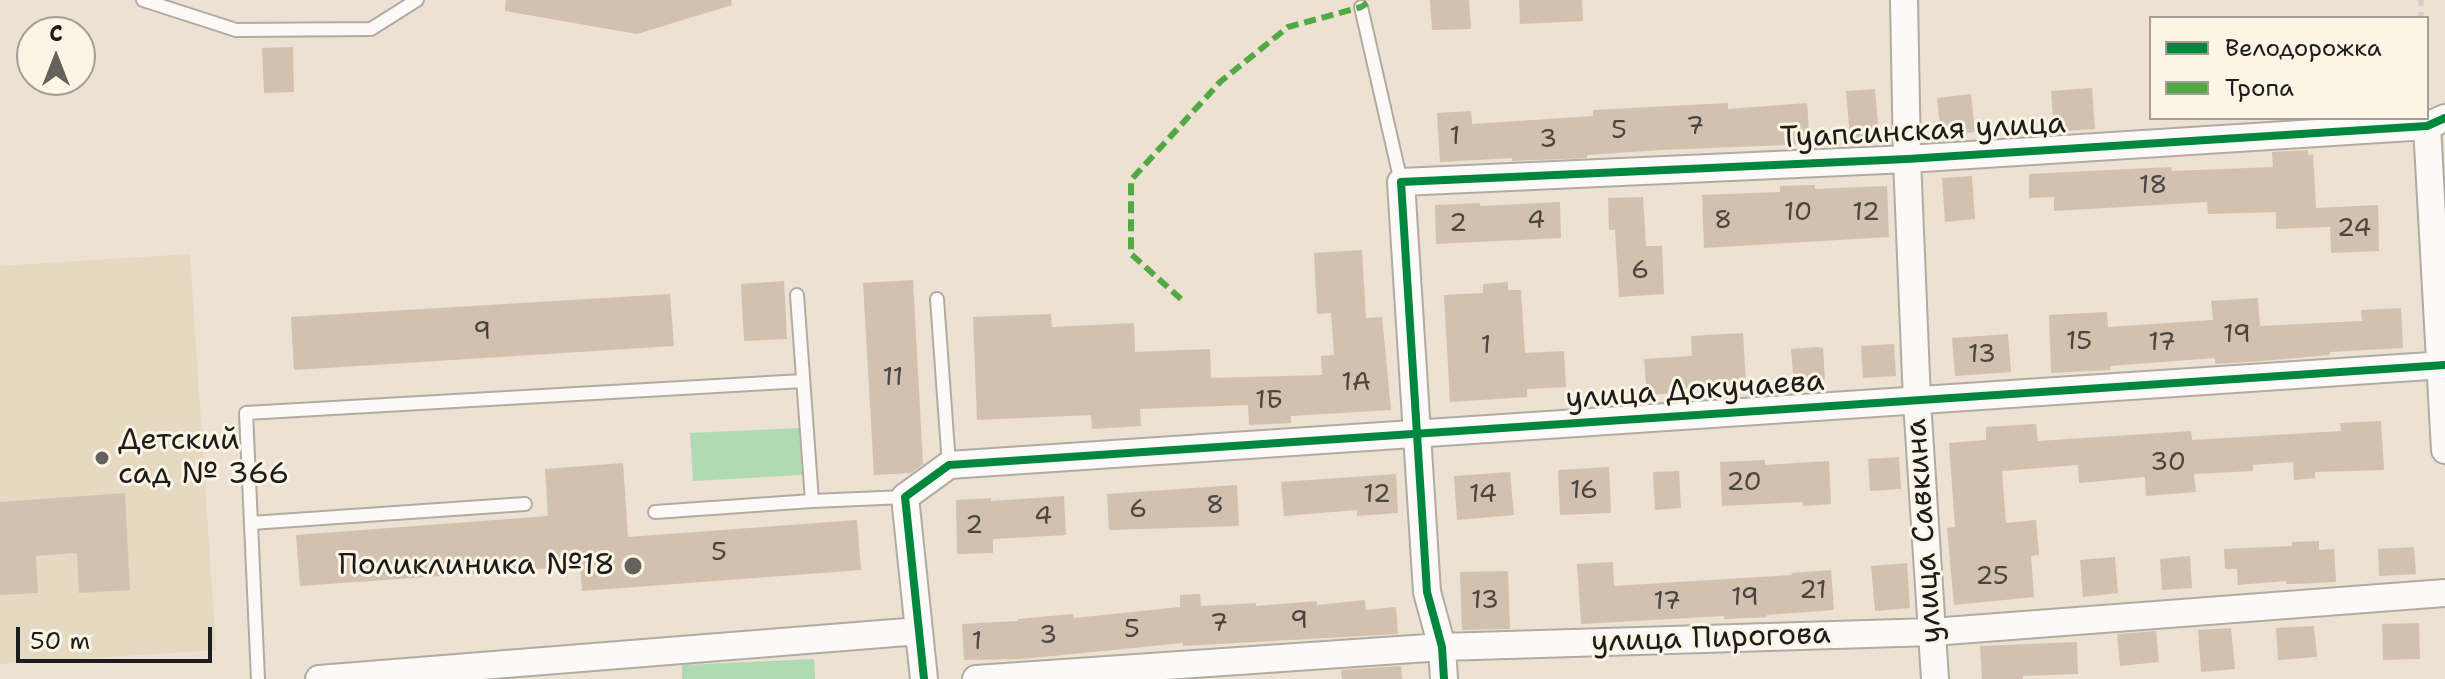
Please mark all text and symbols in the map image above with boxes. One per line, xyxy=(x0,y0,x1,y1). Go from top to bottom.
north arrow xyxy=(16,16,96,96)
legend xyxy=(2149,16,2429,120)
text: С xyxy=(49,19,63,48)
text: Велодорожка xyxy=(2225,32,2382,64)
text: Тропа xyxy=(2225,72,2294,104)
street label: Туапсинская улица xyxy=(1779,107,2067,157)
house number: 7 xyxy=(1686,111,1704,143)
house number: 5 xyxy=(1611,115,1627,147)
house number: 1 xyxy=(1450,121,1460,153)
house number: 3 xyxy=(1539,124,1557,156)
house number: 18 xyxy=(2139,170,2167,202)
house number: 10 xyxy=(1784,197,1812,229)
house number: 12 xyxy=(1852,197,1880,229)
house number: 4 xyxy=(1527,205,1545,237)
house number: 8 xyxy=(1714,205,1732,237)
house number: 2 xyxy=(1449,208,1467,240)
house number: 24 xyxy=(2337,213,2371,245)
house number: 6 xyxy=(1631,255,1649,287)
house number: 9 xyxy=(473,316,491,348)
house number: 19 xyxy=(2223,319,2251,351)
house number: 15 xyxy=(2066,326,2092,358)
house number: 17 xyxy=(2148,327,2176,359)
house number: 1 xyxy=(1481,330,1491,362)
house number: 13 xyxy=(1968,339,1996,371)
house number: 11 xyxy=(883,362,903,394)
street label: улица Докучаева xyxy=(1564,364,1826,418)
house number: 1А xyxy=(1341,367,1371,399)
house number: 1Б xyxy=(1255,385,1283,417)
street label: улица Савкина xyxy=(1899,417,1951,645)
place label: Детский сад № 366 xyxy=(118,423,289,494)
house number: 30 xyxy=(2150,447,2186,479)
marker: Детский сад № 366 xyxy=(93,449,111,467)
house number: 20 xyxy=(1726,467,1762,499)
house number: 16 xyxy=(1570,475,1598,507)
house number: 12 xyxy=(1363,479,1391,511)
house number: 14 xyxy=(1469,479,1497,511)
house number: 8 xyxy=(1206,490,1224,522)
house number: 6 xyxy=(1129,494,1147,526)
house number: 4 xyxy=(1034,501,1052,533)
house number: 2 xyxy=(965,510,983,542)
house number: 5 xyxy=(711,537,727,569)
place label: Поликлиника №18 xyxy=(338,548,615,584)
marker: Поликлиника №18 xyxy=(622,555,644,577)
house number: 25 xyxy=(1975,561,2009,593)
house number: 21 xyxy=(1799,575,1827,607)
house number: 19 xyxy=(1731,582,1759,614)
house number: 13 xyxy=(1471,585,1499,617)
house number: 17 xyxy=(1653,586,1681,618)
house number: 9 xyxy=(1290,605,1308,637)
house number: 7 xyxy=(1210,608,1228,640)
scale bar xyxy=(20,611,216,661)
house number: 5 xyxy=(1124,614,1140,646)
street label: улица Пирогова xyxy=(1591,617,1831,661)
house number: 3 xyxy=(1039,620,1057,652)
text: 50 m xyxy=(30,625,90,657)
house number: 1 xyxy=(972,626,982,658)

